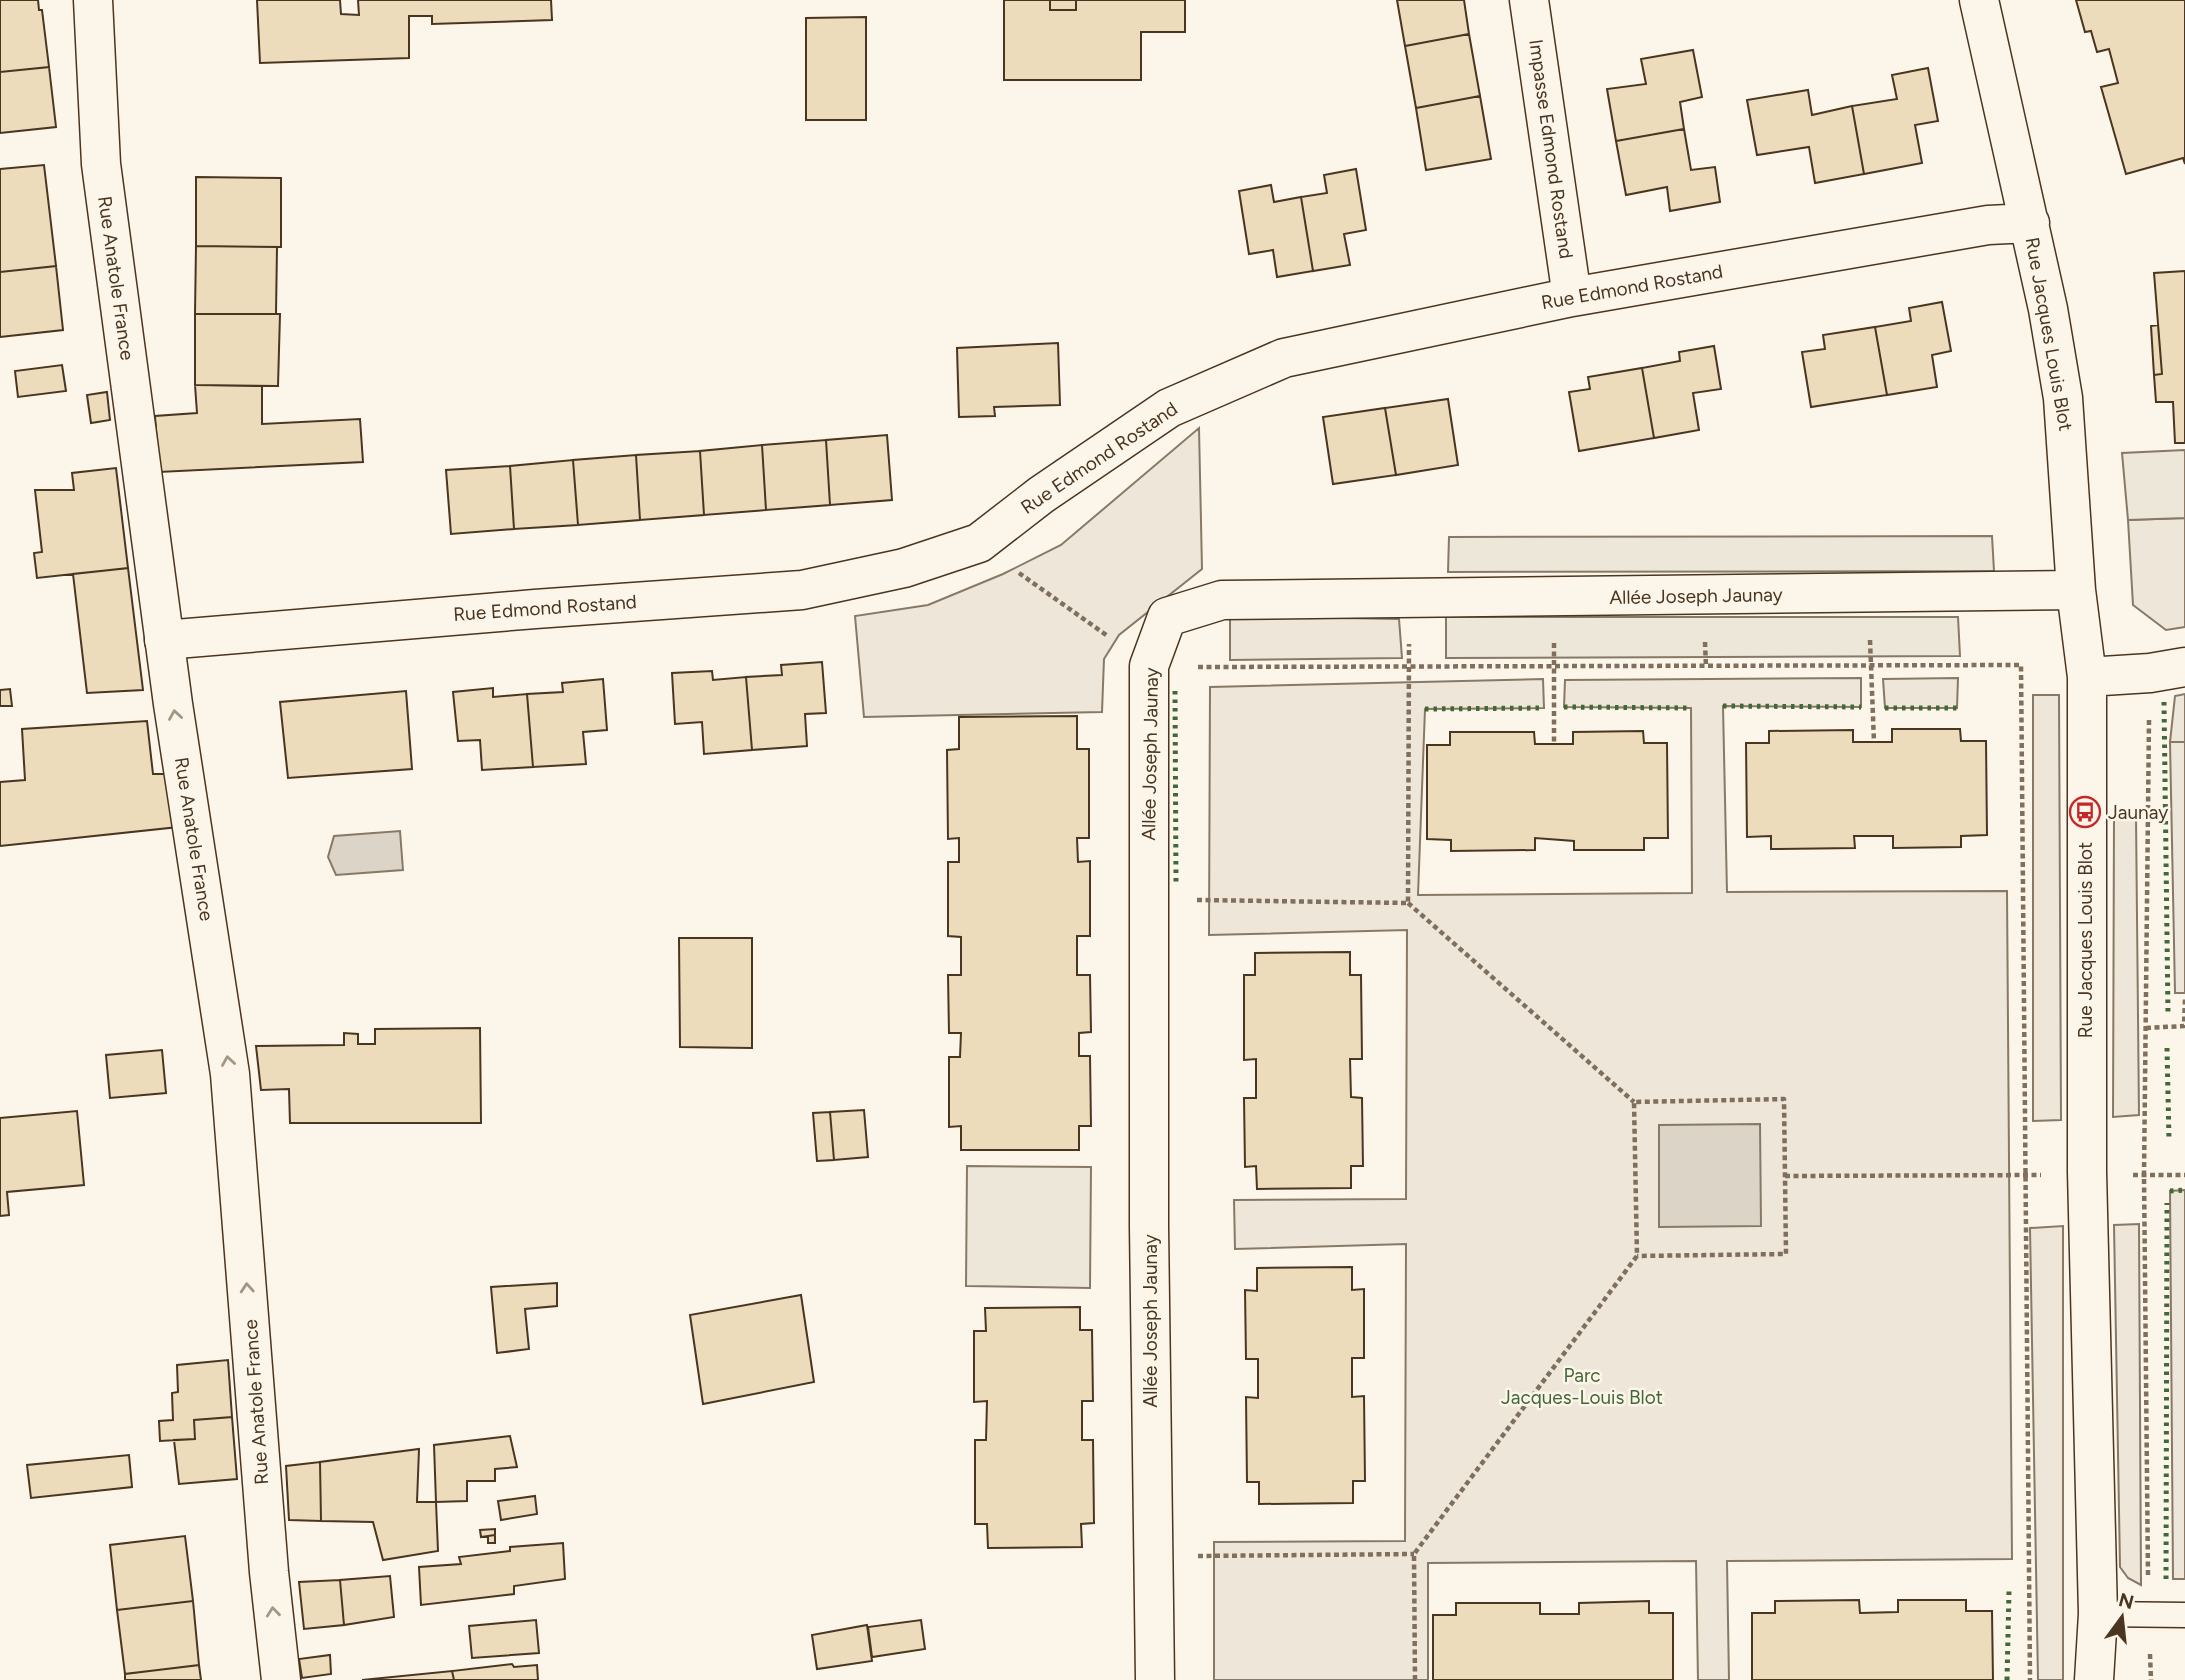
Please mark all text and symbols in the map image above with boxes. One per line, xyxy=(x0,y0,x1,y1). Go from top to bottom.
street label: Impasse Edmond Rostand xyxy=(1524,38,1578,260)
street label: Rue Anatole France xyxy=(93,194,139,362)
street label: Rue Jacques Louis Blot xyxy=(2021,235,2077,433)
street label: Rue Edmond Rostand xyxy=(1539,260,1725,314)
street label: Rue Edmond Rostand xyxy=(1016,397,1182,519)
street label: Allée Joseph Jaunay xyxy=(1609,583,1783,609)
street label: Rue Edmond Rostand xyxy=(452,590,638,626)
street label: Allée Joseph Jaunay xyxy=(1137,667,1163,841)
one-way arrow xyxy=(167,709,182,721)
street label: Rue Anatole France xyxy=(170,755,218,923)
bus stop icon: Jaunay xyxy=(2068,795,2102,829)
place label: Jaunay xyxy=(2108,801,2168,824)
street label: Rue Jacques Louis Blot xyxy=(2074,842,2097,1038)
one-way arrow xyxy=(221,1055,236,1067)
street label: Allée Joseph Jaunay xyxy=(1139,1234,1162,1408)
one-way arrow xyxy=(240,1282,255,1293)
street label: Rue Anatole France xyxy=(239,1319,273,1485)
park label: Parc Jacques-Louis Blot xyxy=(1501,1364,1663,1409)
north arrow xyxy=(2087,1582,2157,1652)
text: N xyxy=(2116,1588,2136,1614)
one-way arrow xyxy=(266,1606,281,1618)

